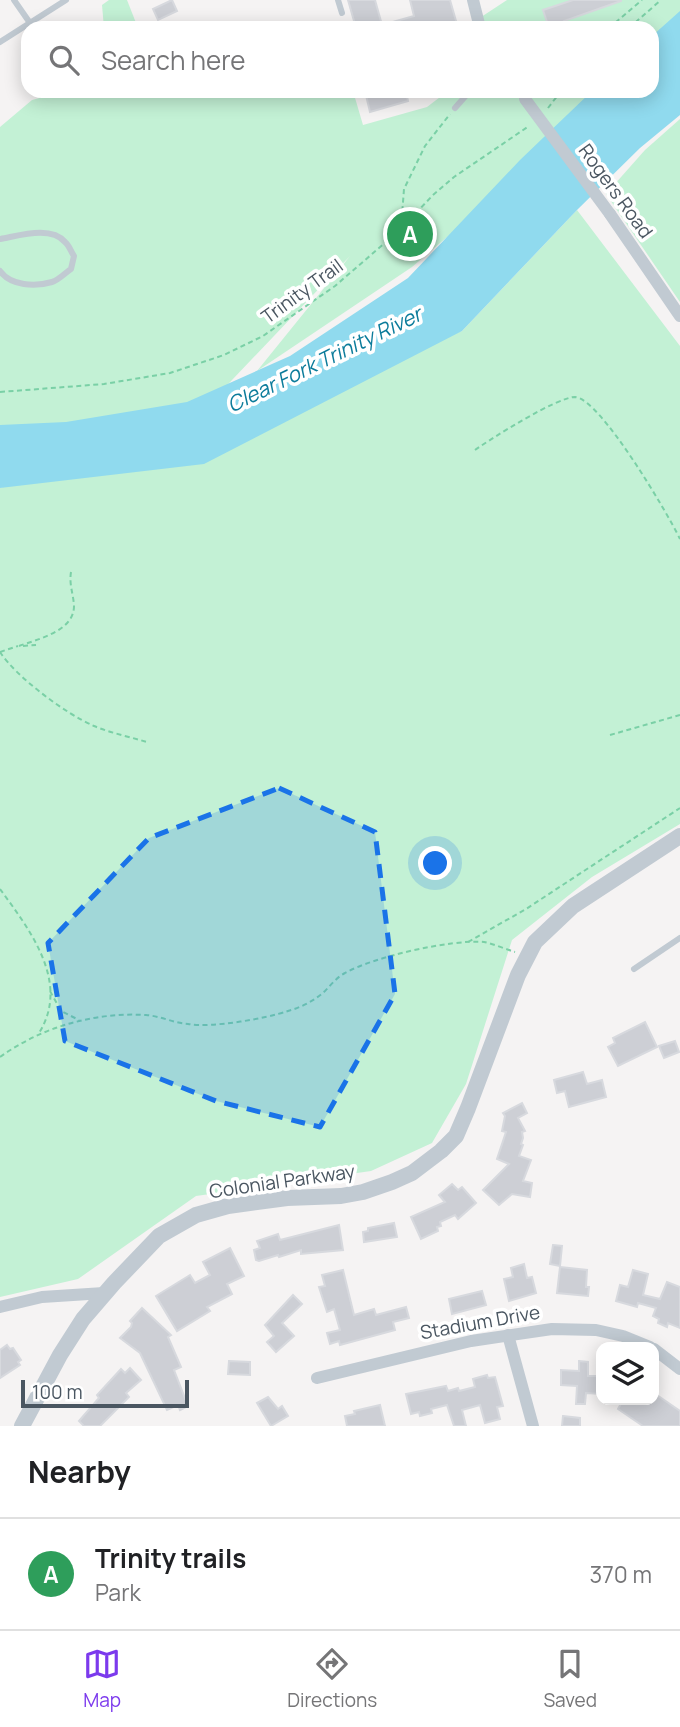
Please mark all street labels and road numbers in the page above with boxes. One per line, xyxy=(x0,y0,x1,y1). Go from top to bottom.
street label: Rogers Road xyxy=(573,139,659,243)
street label: Trinity Trail xyxy=(256,253,348,329)
street label: Colonial Parkway xyxy=(207,1158,357,1204)
street label: Stadium Drive xyxy=(418,1299,542,1345)

